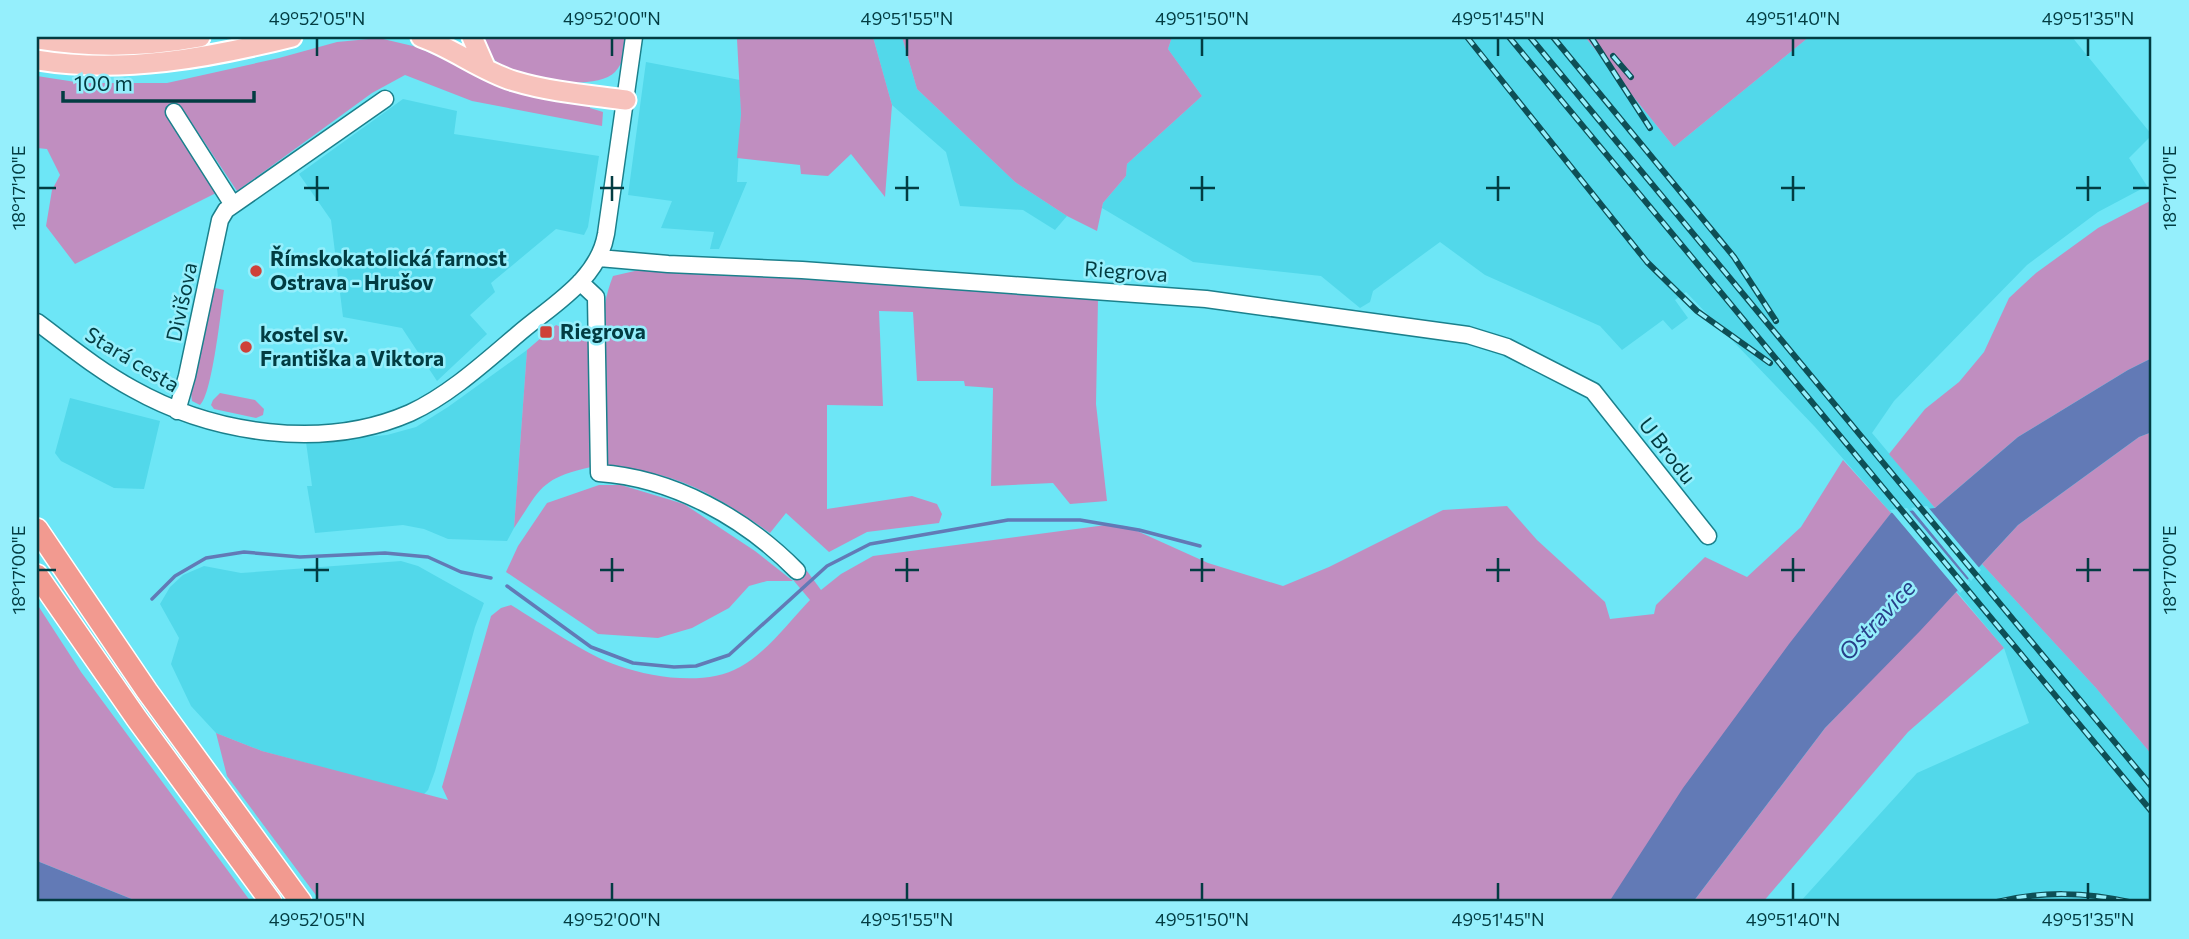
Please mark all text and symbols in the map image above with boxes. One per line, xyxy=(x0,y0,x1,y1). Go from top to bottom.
text: 49°52'05"N xyxy=(269,7,365,29)
text: 49°52'00"N xyxy=(563,7,661,29)
text: 49°51'55"N xyxy=(861,7,953,29)
text: 49°51'50"N xyxy=(1155,7,1249,29)
text: 49°51'45"N xyxy=(1451,7,1545,29)
text: 49°51'40"N xyxy=(1746,7,1840,29)
text: 49°51'35"N xyxy=(2042,7,2134,29)
scale bar xyxy=(63,60,254,104)
text: 100 m xyxy=(74,70,133,95)
text: 18°17'10"E xyxy=(7,146,29,230)
text: 18°17'10"E xyxy=(2158,146,2180,230)
place label: Římskokatolická farnost Ostrava - Hrušov xyxy=(270,245,507,294)
street label: Riegrova xyxy=(1083,255,1169,286)
street label: Divišova xyxy=(160,260,201,344)
marker: Římskokatolická farnost Ostrava - Hrušov xyxy=(248,263,264,279)
place label: Riegrova xyxy=(560,318,646,343)
street label: Stará cesta xyxy=(81,321,184,397)
place label: kostel sv. Františka a Viktora xyxy=(260,321,444,370)
marker: Riegrova xyxy=(538,324,554,340)
marker: kostel sv. Františka a Viktora xyxy=(238,339,254,355)
street label: U Brodu xyxy=(1635,412,1702,488)
text: 18°17'00"E xyxy=(7,526,29,614)
text: 18°17'00"E xyxy=(2158,526,2180,614)
water label: Ostravice xyxy=(1832,573,1921,666)
text: 49°52'05"N xyxy=(269,908,365,930)
text: 49°52'00"N xyxy=(563,908,661,930)
text: 49°51'55"N xyxy=(861,908,953,930)
text: 49°51'50"N xyxy=(1155,908,1249,930)
text: 49°51'45"N xyxy=(1451,908,1545,930)
text: 49°51'40"N xyxy=(1746,908,1840,930)
text: 49°51'35"N xyxy=(2042,908,2134,930)

